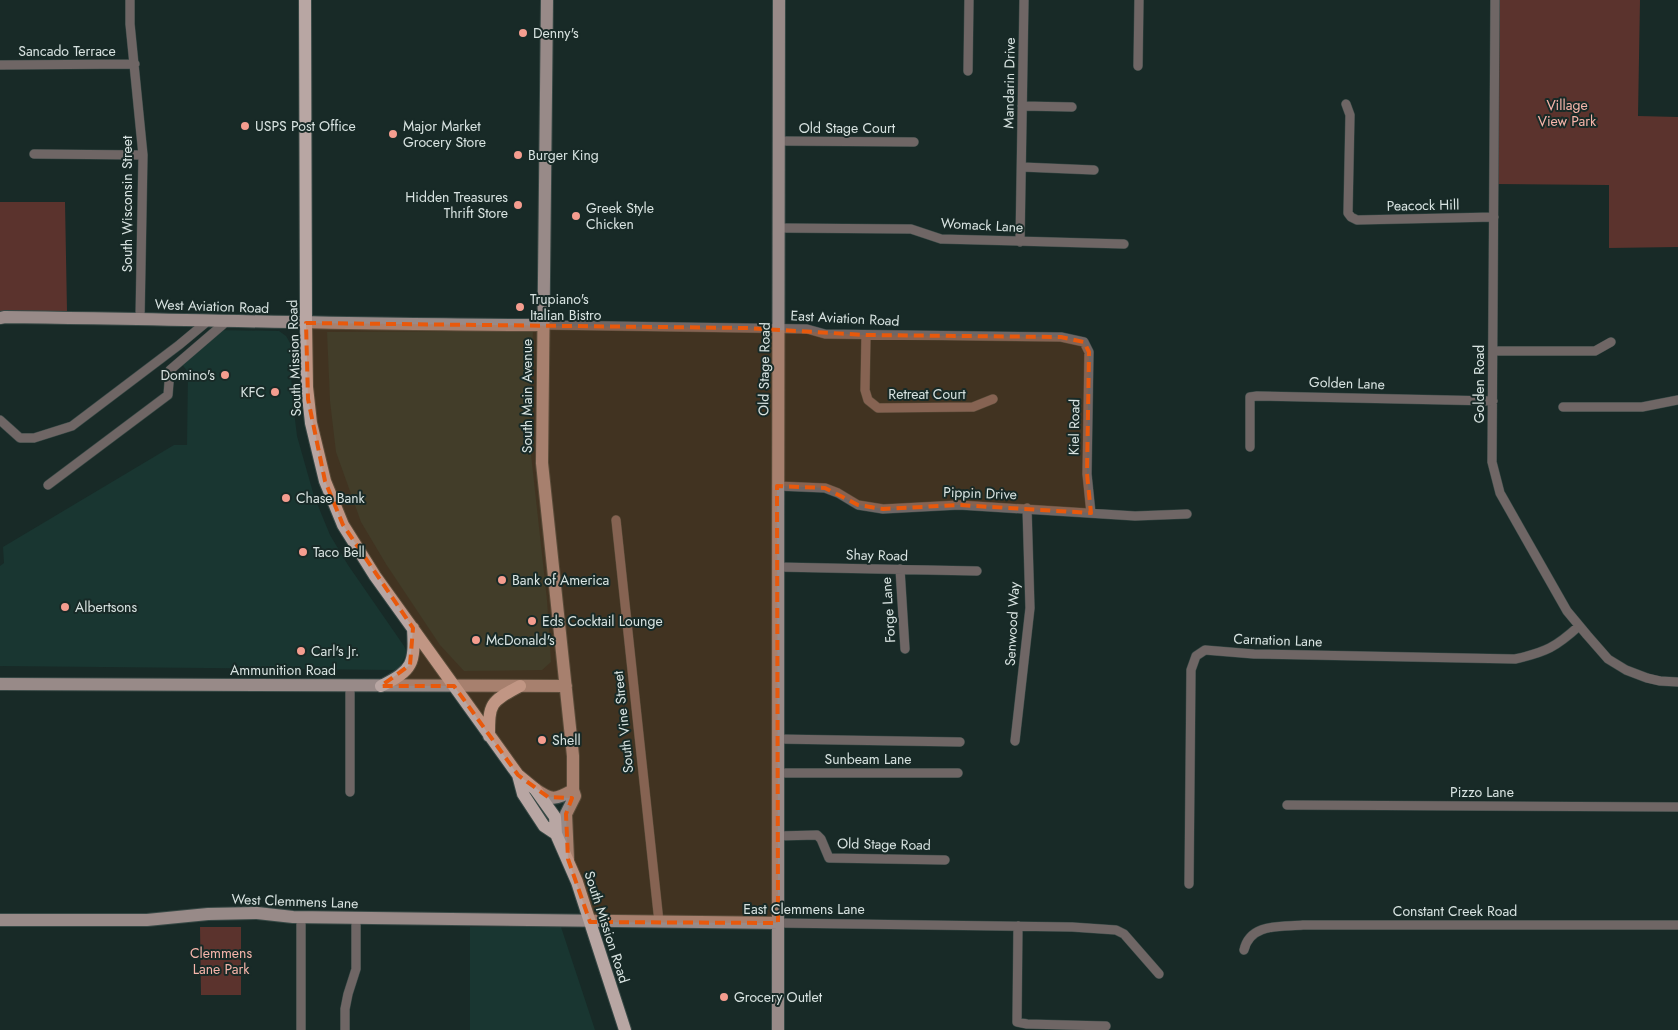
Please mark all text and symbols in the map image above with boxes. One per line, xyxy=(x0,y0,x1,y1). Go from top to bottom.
place label: Denny's xyxy=(533,23,579,43)
marker: Denny's xyxy=(517,27,529,39)
street label: Mandarin Drive xyxy=(998,37,1020,129)
street label: Sancado Terrace xyxy=(18,41,116,61)
park label: Village View Park xyxy=(1538,95,1597,131)
place label: USPS Post Office xyxy=(255,116,356,136)
place label: Major Market Grocery Store xyxy=(403,116,486,152)
street label: Old Stage Court xyxy=(799,118,896,138)
marker: USPS Post Office xyxy=(239,120,251,132)
marker: Major Market Grocery Store xyxy=(387,128,399,140)
street label: South Wisconsin Street xyxy=(117,135,137,272)
place label: Burger King xyxy=(528,145,599,165)
marker: Burger King xyxy=(512,149,524,161)
place label: Hidden Treasures Thrift Store xyxy=(405,187,508,223)
street label: Peacock Hill xyxy=(1386,194,1460,216)
place label: Greek Style Chicken xyxy=(586,198,654,234)
marker: Hidden Treasures Thrift Store xyxy=(512,199,524,211)
marker: Greek Style Chicken xyxy=(570,210,582,222)
street label: Womack Lane xyxy=(940,213,1024,237)
place label: Trupiano's Italian Bistro xyxy=(530,289,602,325)
street label: West Aviation Road xyxy=(154,294,270,318)
street label: South Mission Road xyxy=(282,299,306,417)
marker: Trupiano's Italian Bistro xyxy=(514,301,526,313)
street label: East Aviation Road xyxy=(790,305,900,331)
street label: Old Stage Road xyxy=(753,322,775,416)
street label: South Main Avenue xyxy=(517,339,537,453)
street label: Golden Road xyxy=(1469,345,1489,423)
place label: Domino's xyxy=(160,365,215,385)
marker: Domino's xyxy=(219,369,231,381)
street label: Golden Lane xyxy=(1309,372,1385,394)
place label: KFC xyxy=(241,382,265,402)
street label: Retreat Court xyxy=(888,384,966,404)
marker: KFC xyxy=(269,386,281,398)
street label: Kiel Road xyxy=(1064,399,1084,455)
street label: Pippin Drive xyxy=(943,482,1017,504)
place label: Chase Bank xyxy=(296,488,366,508)
marker: Chase Bank xyxy=(280,492,292,504)
place label: Taco Bell xyxy=(313,542,365,562)
street label: Shay Road xyxy=(846,544,908,566)
marker: Taco Bell xyxy=(297,546,309,558)
place label: Bank of America xyxy=(512,570,609,590)
marker: Bank of America xyxy=(496,574,508,586)
street label: Forge Lane xyxy=(876,576,900,644)
street label: Senwood Way xyxy=(1000,581,1024,667)
place label: Albertsons xyxy=(75,597,137,617)
marker: Albertsons xyxy=(59,601,71,613)
place label: Eds Cocktail Lounge xyxy=(542,611,663,631)
marker: Eds Cocktail Lounge xyxy=(526,615,538,627)
street label: Carnation Lane xyxy=(1233,628,1323,652)
place label: McDonald's xyxy=(486,630,555,650)
marker: McDonald's xyxy=(470,634,482,646)
place label: Carl's Jr. xyxy=(311,641,359,661)
marker: Carl's Jr. xyxy=(295,645,307,657)
street label: Ammunition Road xyxy=(230,660,336,680)
street label: South Vine Street xyxy=(608,669,638,774)
place label: Shell xyxy=(552,730,581,750)
marker: Shell xyxy=(536,734,548,746)
street label: Sunbeam Lane xyxy=(824,749,912,769)
street label: Pizzo Lane xyxy=(1450,782,1514,802)
street label: Old Stage Road xyxy=(837,833,931,855)
street label: South Mission Road xyxy=(579,868,635,986)
street label: West Clemmens Lane xyxy=(231,889,359,913)
street label: East Clemmens Lane xyxy=(743,899,865,919)
street label: Constant Creek Road xyxy=(1393,901,1517,921)
park label: Clemmens Lane Park xyxy=(190,943,252,979)
place label: Grocery Outlet xyxy=(734,987,823,1007)
marker: Grocery Outlet xyxy=(718,991,730,1003)

